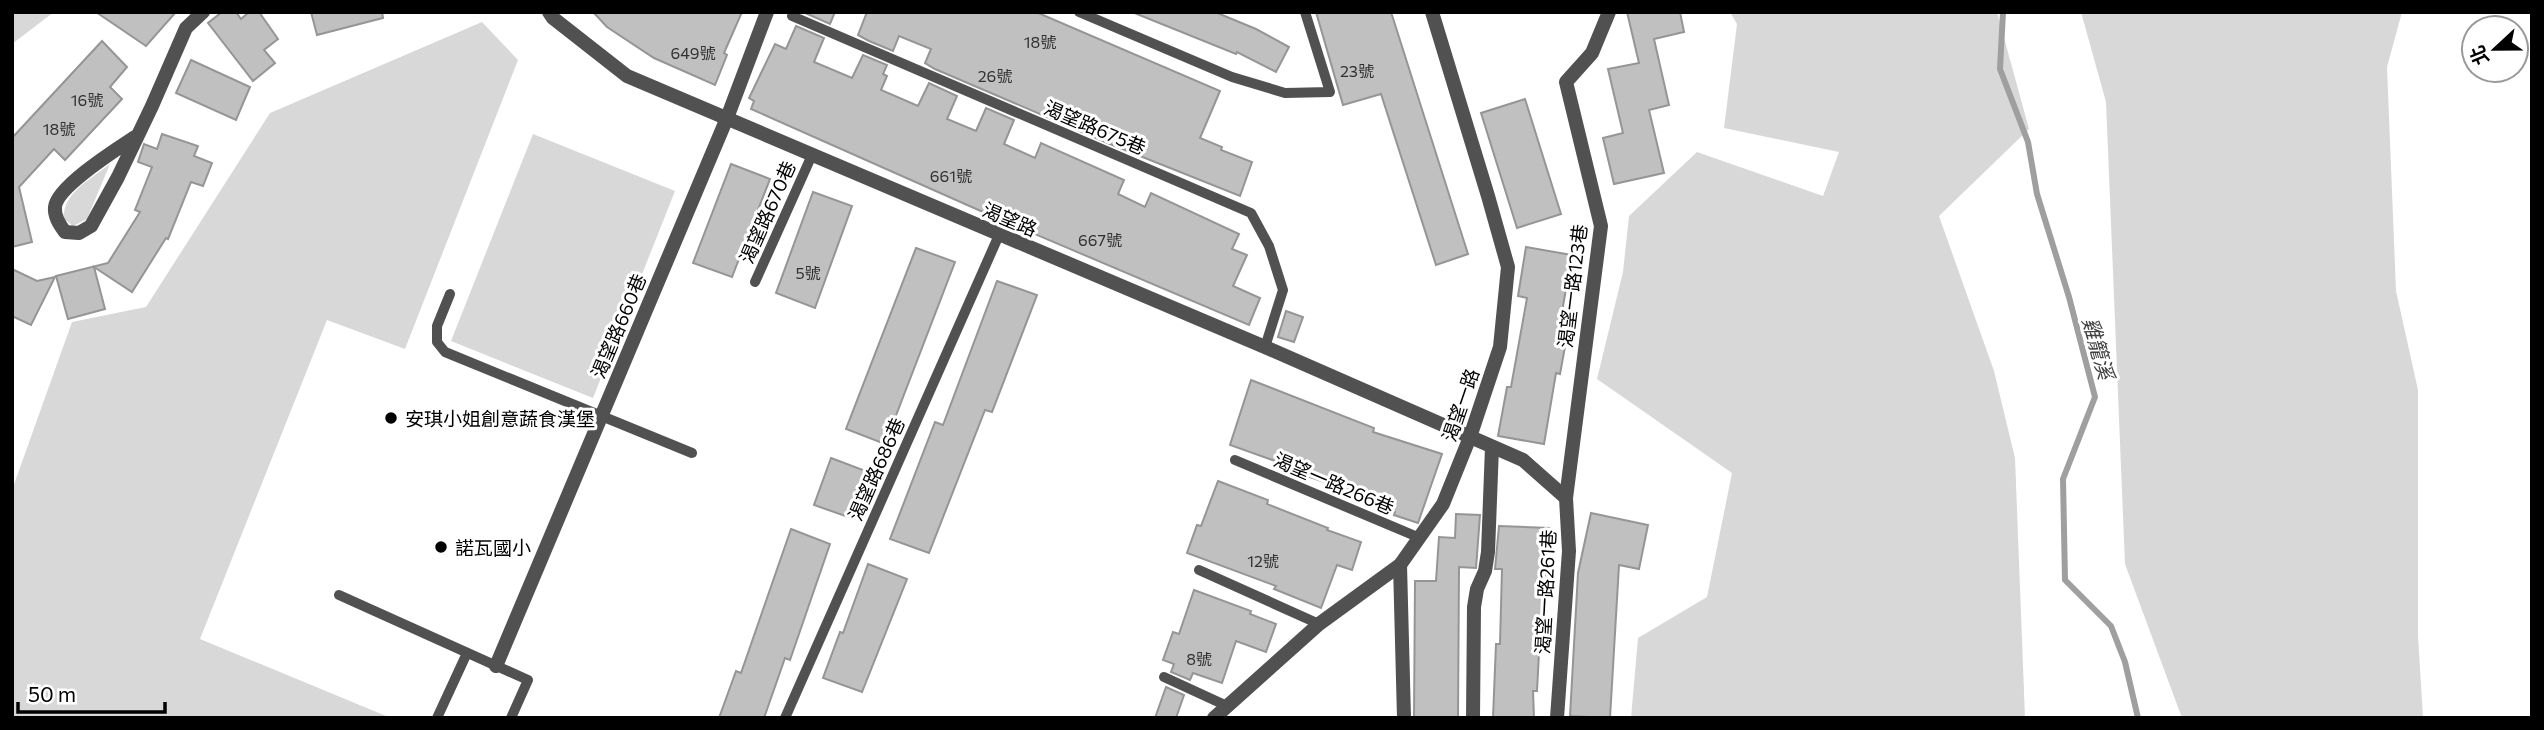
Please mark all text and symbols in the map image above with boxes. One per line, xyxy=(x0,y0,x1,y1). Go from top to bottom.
north arrow xyxy=(2460,14,2530,84)
house number: 18號 xyxy=(1024,32,1056,51)
text: 北 xyxy=(2465,42,2493,69)
house number: 649號 xyxy=(670,43,716,62)
house number: 23號 xyxy=(1340,61,1374,80)
house number: 26號 xyxy=(978,66,1012,85)
house number: 16號 xyxy=(71,90,103,109)
street label: 渴望路675巷 xyxy=(1041,95,1149,159)
house number: 18號 xyxy=(43,119,75,138)
street label: 渴望路670巷 xyxy=(734,157,800,267)
house number: 661號 xyxy=(930,166,972,185)
street label: 渴望路 xyxy=(979,197,1041,241)
street label: 渴望一路123巷 xyxy=(1553,223,1591,349)
house number: 667號 xyxy=(1078,230,1122,249)
house number: 5號 xyxy=(795,263,821,282)
street label: 渴望路660巷 xyxy=(586,270,650,382)
water label: 雞籠溪 xyxy=(2078,314,2121,385)
street label: 渴望一路 xyxy=(1437,365,1483,445)
place label: 安琪小姐創意蔬食漢堡 xyxy=(405,407,595,430)
marker: 安琪小姐創意蔬食漢堡 xyxy=(383,410,399,426)
street label: 渴望路686巷 xyxy=(843,414,909,524)
street label: 渴望一路266巷 xyxy=(1270,447,1398,519)
street label: 渴望一路261巷 xyxy=(1530,529,1560,655)
place label: 諾瓦國小 xyxy=(455,536,531,559)
marker: 諾瓦國小 xyxy=(433,539,449,555)
house number: 12號 xyxy=(1247,551,1279,570)
house number: 8號 xyxy=(1186,649,1212,668)
scale bar xyxy=(18,670,164,714)
text: 50 m xyxy=(28,681,76,706)

